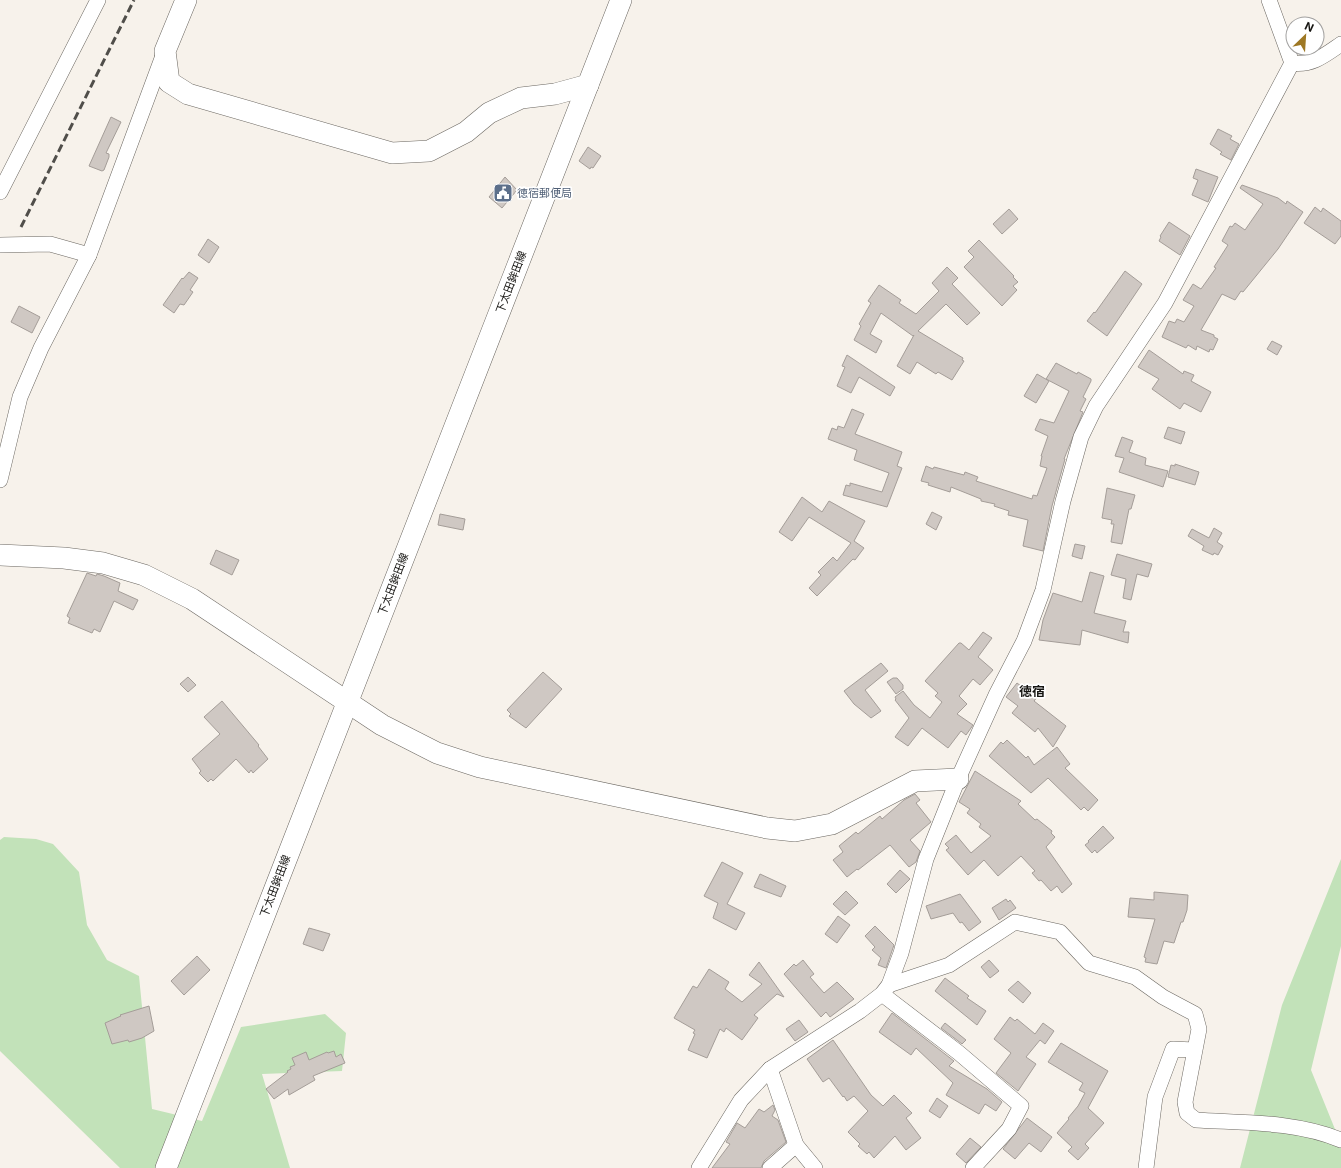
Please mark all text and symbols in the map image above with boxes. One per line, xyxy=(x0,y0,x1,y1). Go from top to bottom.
north arrow xyxy=(1285,16,1325,56)
text: N xyxy=(1302,19,1316,35)
public building icon: 徳宿郵便局 xyxy=(492,182,514,204)
place label: 徳宿郵便局 xyxy=(517,186,572,200)
street label: 下太田鉾田線 xyxy=(493,249,529,315)
street label: 下太田鉾田線 xyxy=(375,551,411,617)
district label: 徳宿 xyxy=(1019,683,1045,699)
street label: 下太田鉾田線 xyxy=(257,853,293,919)

